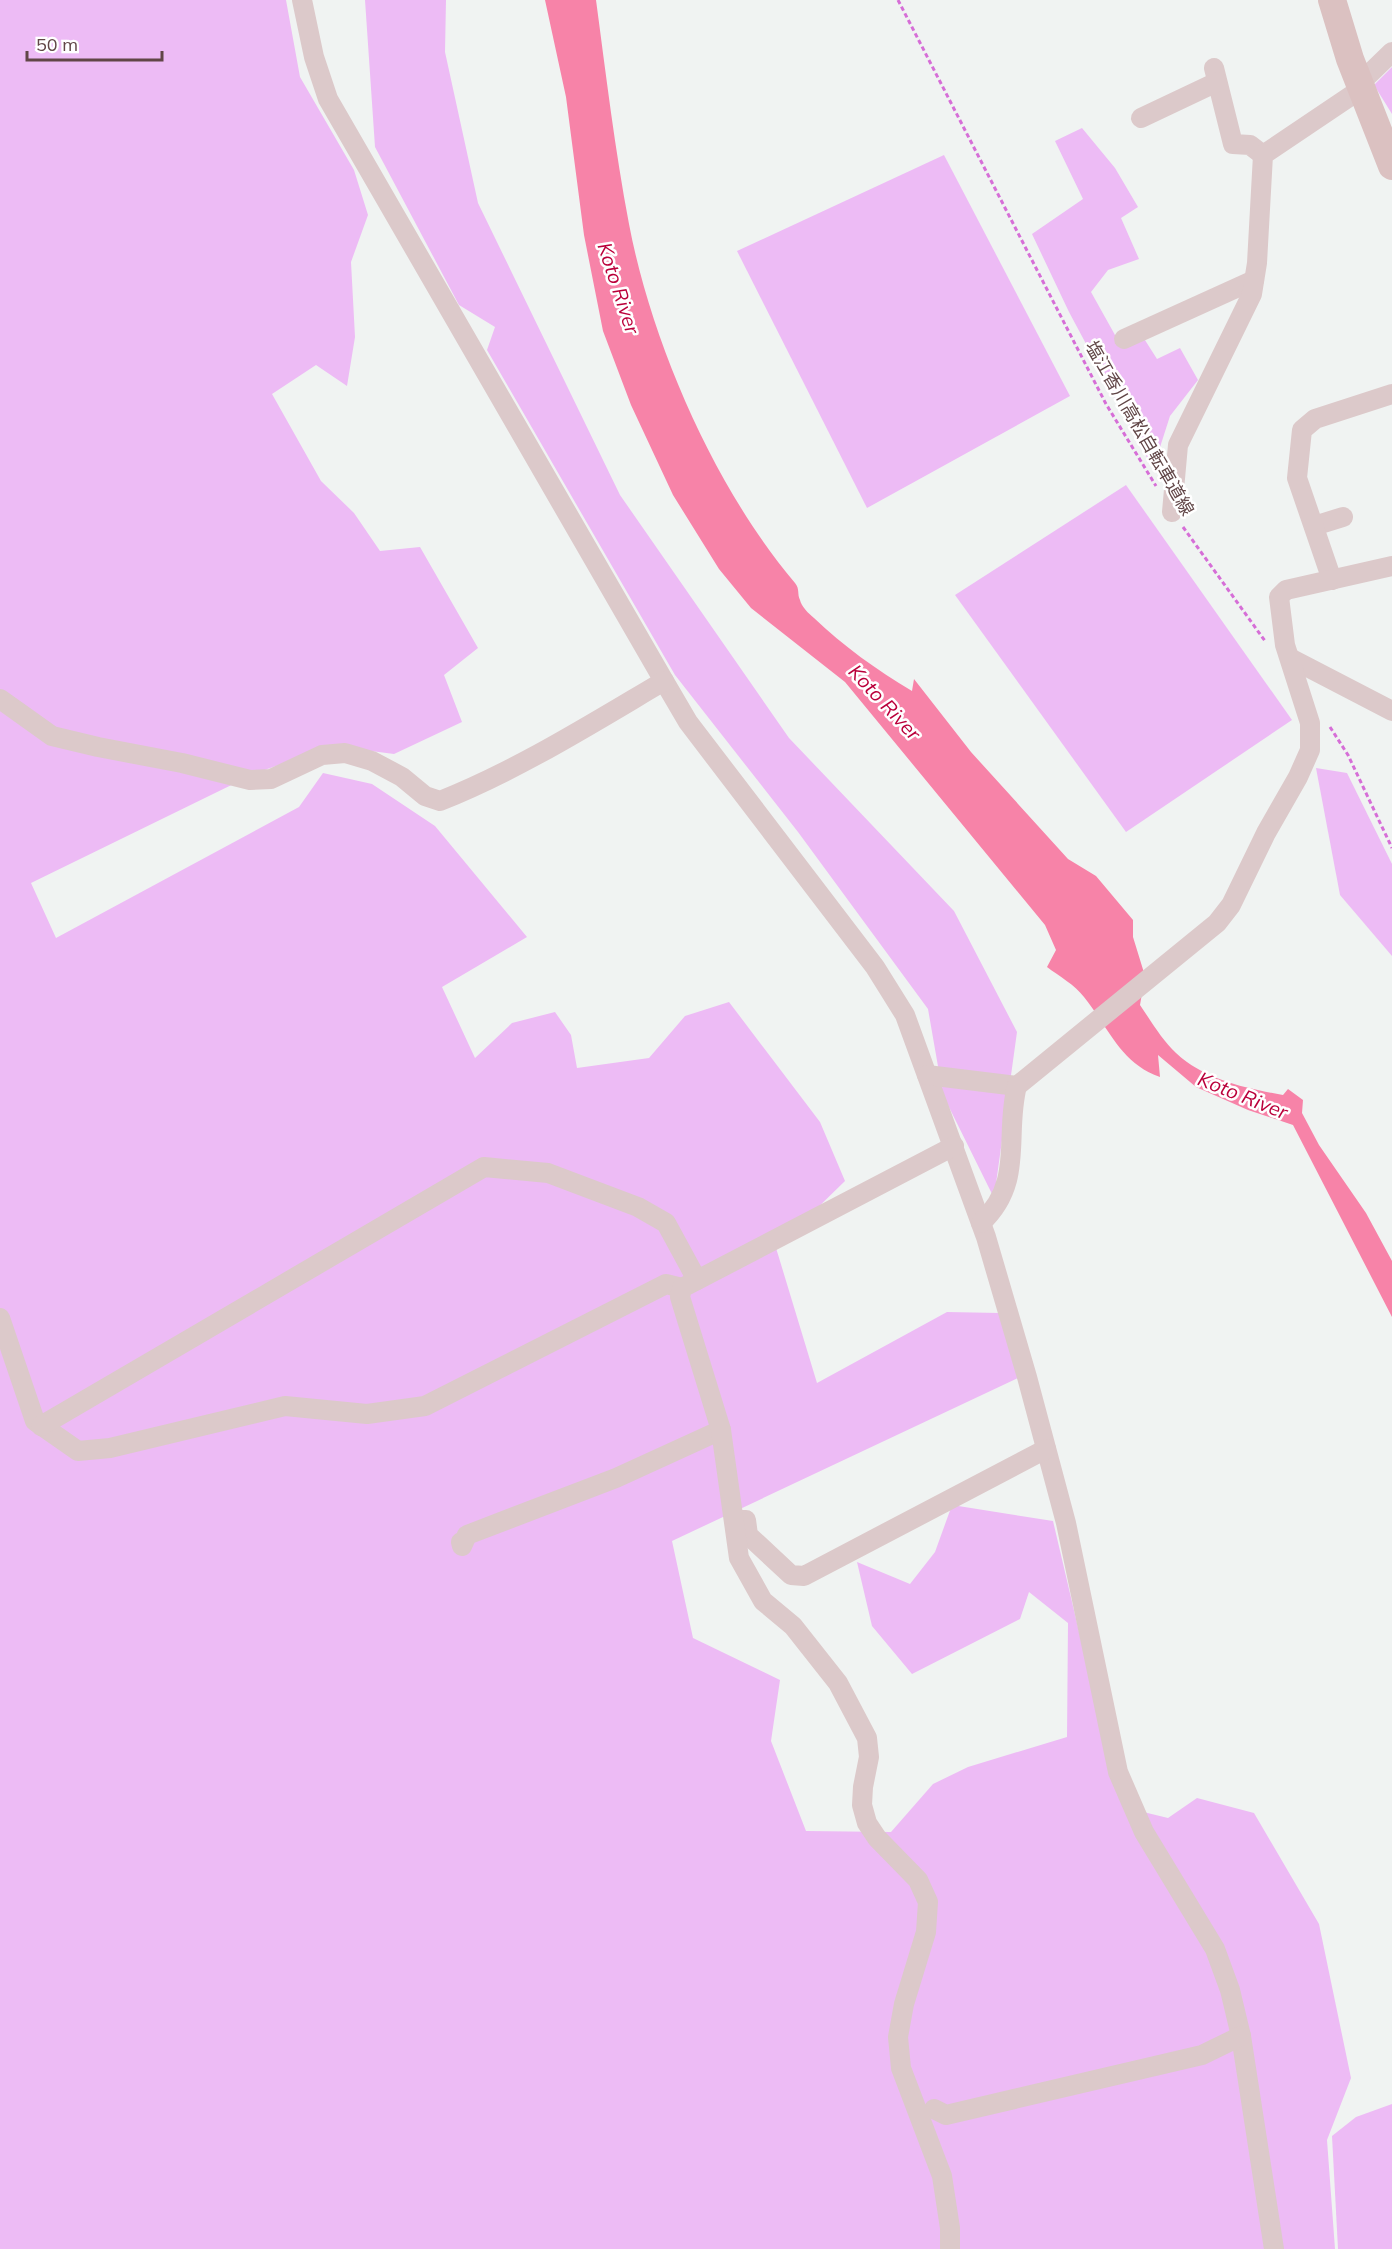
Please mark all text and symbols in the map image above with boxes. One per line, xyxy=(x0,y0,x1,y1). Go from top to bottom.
scale bar xyxy=(27,24,162,62)
text: 50 m xyxy=(36,33,78,56)
water label: Koto River xyxy=(593,239,646,338)
street label: 塩江香川高松自転車道線 xyxy=(1081,337,1199,519)
water label: Koto River xyxy=(844,659,927,746)
water label: Koto River xyxy=(1194,1066,1292,1125)

